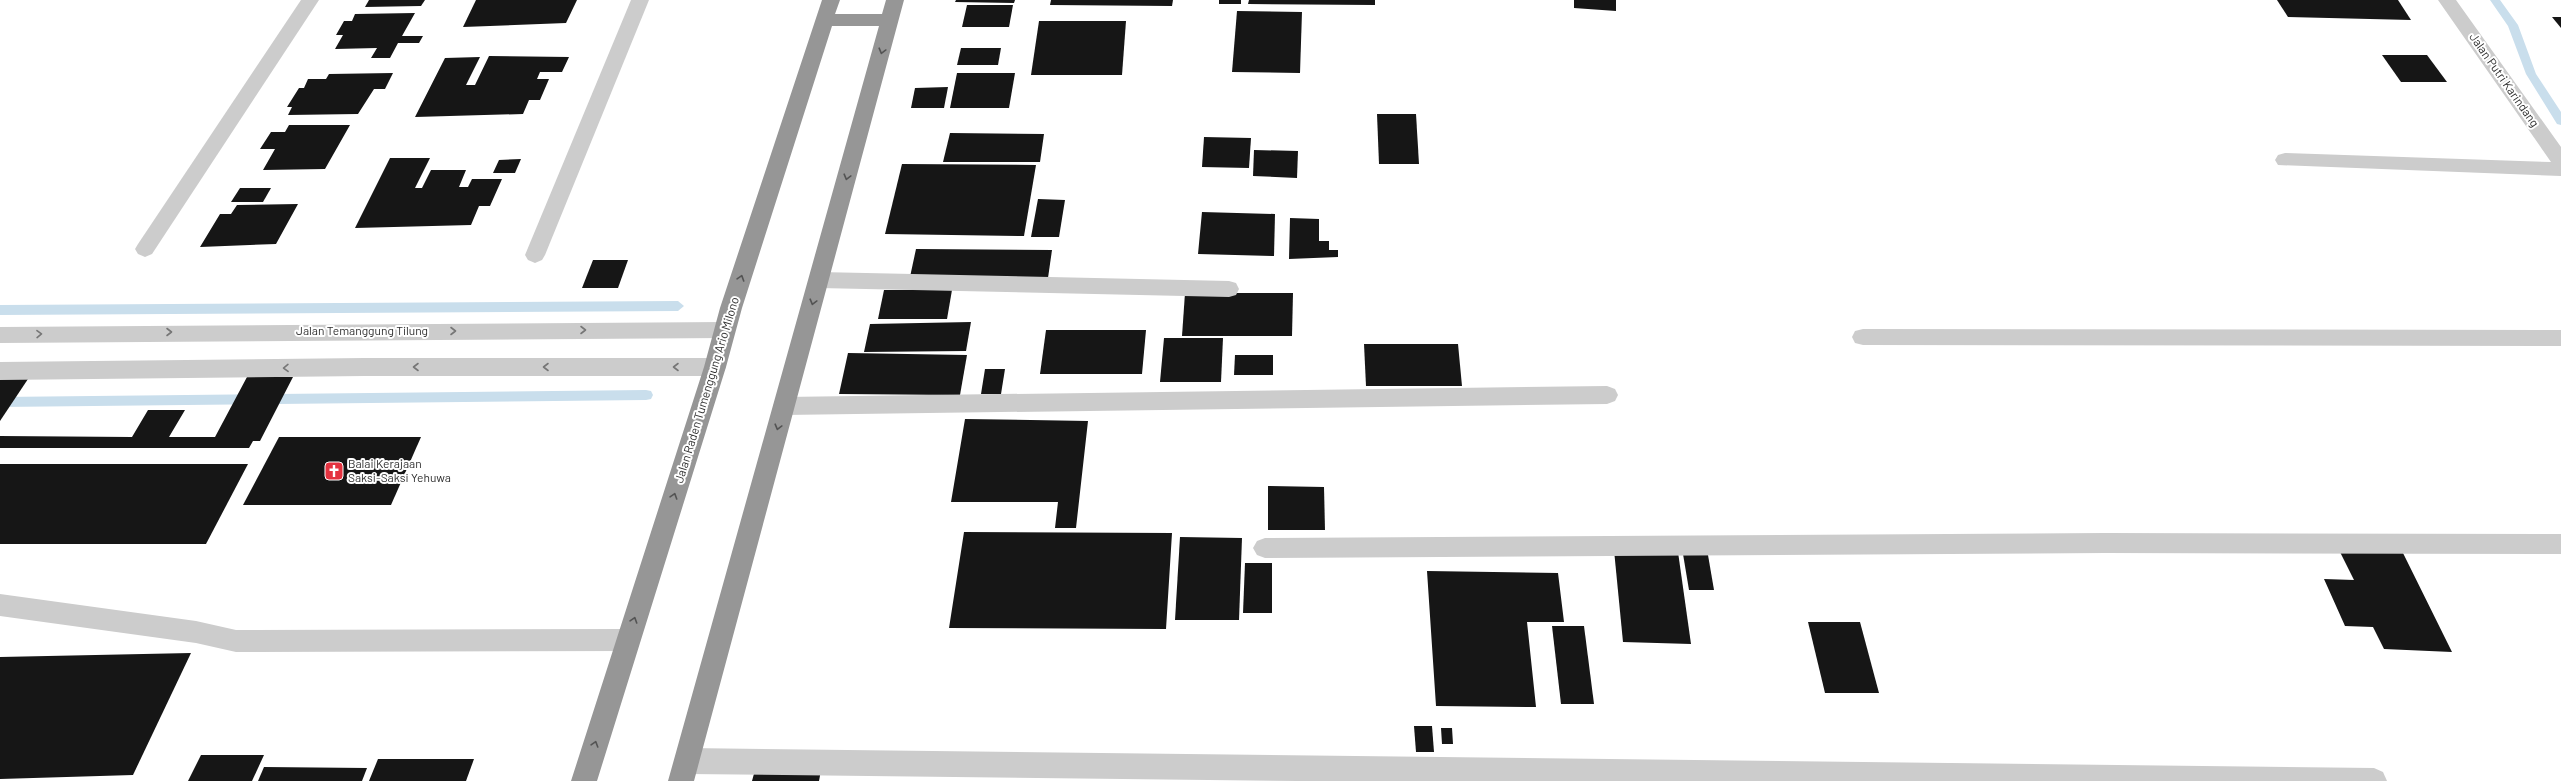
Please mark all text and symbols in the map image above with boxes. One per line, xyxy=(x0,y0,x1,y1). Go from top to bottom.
street label: Jalan Putri Karindang xyxy=(2467,30,2543,129)
one-way arrow xyxy=(878,47,887,54)
one-way arrow xyxy=(843,173,852,180)
one-way arrow xyxy=(736,275,745,282)
street label: Jalan Raden Tumenggung Ario Milono xyxy=(671,295,741,484)
one-way arrow xyxy=(809,298,818,305)
street label: Jalan Temanggung Tilung xyxy=(296,323,428,337)
one-way arrow xyxy=(580,326,586,334)
one-way arrow xyxy=(450,327,456,335)
one-way arrow xyxy=(166,328,172,336)
one-way arrow xyxy=(36,330,42,338)
one-way arrow xyxy=(413,363,419,371)
one-way arrow xyxy=(543,363,549,371)
one-way arrow xyxy=(673,363,679,371)
one-way arrow xyxy=(283,364,289,372)
one-way arrow xyxy=(775,424,783,430)
place label: Balai Kerajaan Saksi-Saksi Yehuwa xyxy=(348,456,451,484)
church icon: Balai Kerajaan Saksi-Saksi Yehuwa xyxy=(323,460,345,482)
one-way arrow xyxy=(669,493,678,500)
one-way arrow xyxy=(630,616,638,623)
one-way arrow xyxy=(591,740,599,747)

